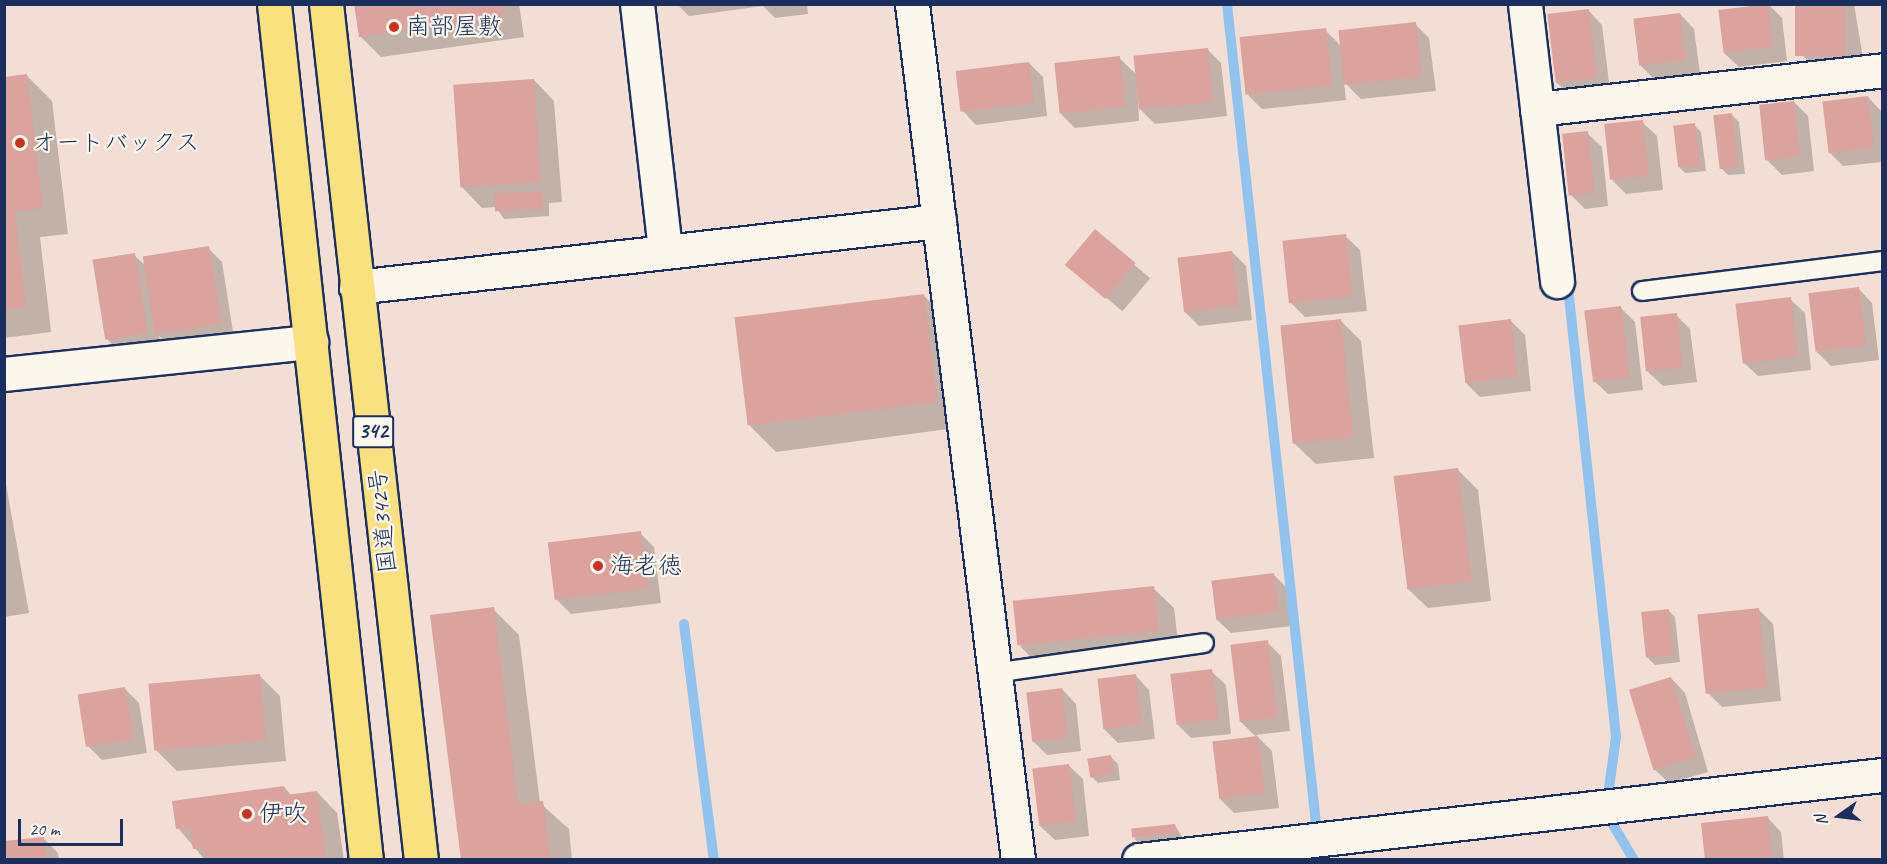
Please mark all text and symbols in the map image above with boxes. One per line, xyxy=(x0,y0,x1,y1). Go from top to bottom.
place label: 南部屋敷 xyxy=(406,13,502,41)
marker: 南部屋敷 xyxy=(387,20,401,34)
place label: オートバックス xyxy=(32,129,200,157)
marker: オートバックス xyxy=(13,136,27,150)
road number: 342 xyxy=(352,413,394,451)
street label: 国道342号 xyxy=(363,468,403,574)
place label: 海老徳 xyxy=(610,552,682,580)
marker: 海老徳 xyxy=(591,559,605,573)
north arrow xyxy=(1809,786,1869,846)
place label: 伊吹 xyxy=(259,800,307,828)
scale bar xyxy=(21,807,126,845)
marker: 伊吹 xyxy=(240,807,254,821)
text: N xyxy=(1811,813,1832,828)
text: 20 m xyxy=(29,818,60,840)

